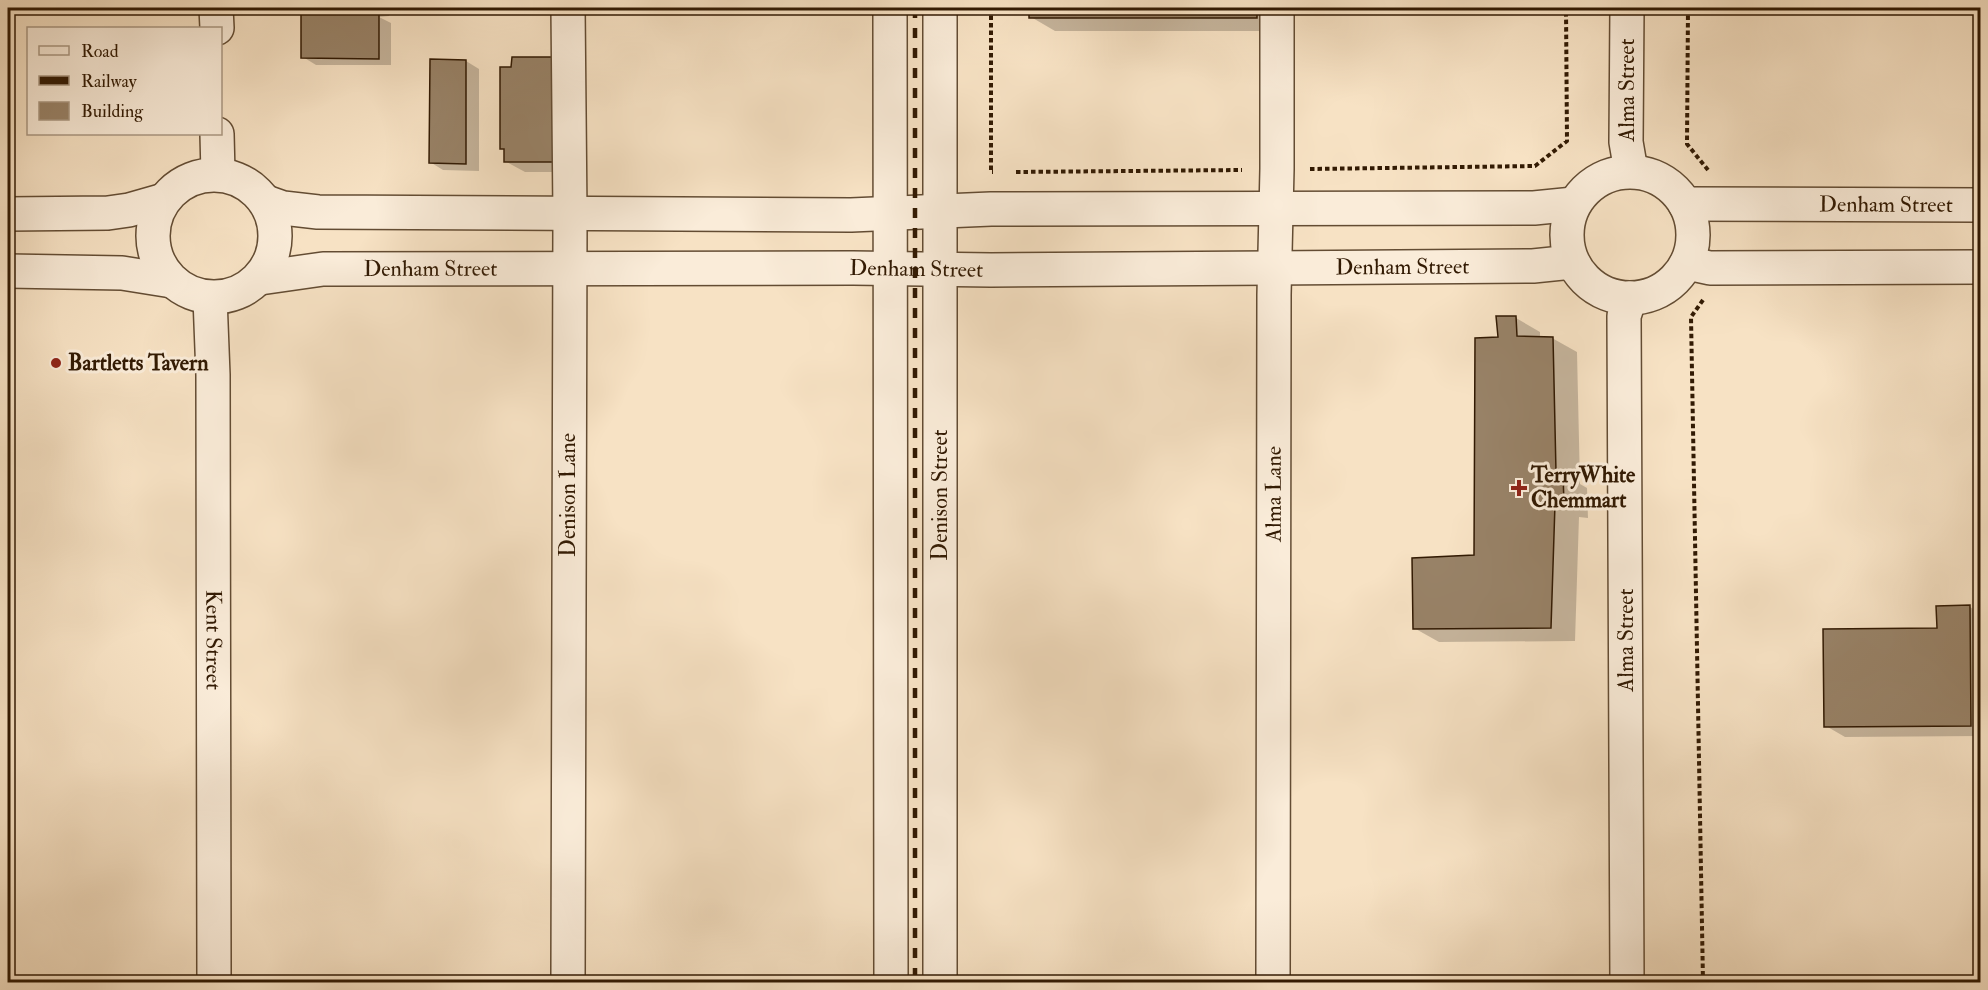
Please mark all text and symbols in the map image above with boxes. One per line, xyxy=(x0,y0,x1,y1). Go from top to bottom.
legend xyxy=(27,27,222,135)
street label: Alma Street xyxy=(1613,38,1641,143)
text: Road xyxy=(81,40,119,63)
text: Railway xyxy=(81,70,138,93)
text: Building xyxy=(81,100,144,123)
street label: Denham Street xyxy=(1819,190,1953,219)
street label: Denham Street xyxy=(1335,252,1469,281)
street label: Denham Street xyxy=(849,254,983,284)
street label: Denham Street xyxy=(363,255,497,283)
place label: Bartletts Tavern xyxy=(68,349,209,377)
marker: Bartletts Tavern xyxy=(49,356,63,370)
street label: Denison Street xyxy=(926,429,954,561)
street label: Denison Lane xyxy=(554,433,582,557)
street label: Alma Lane xyxy=(1260,446,1288,543)
place label: TerryWhite Chemmart xyxy=(1530,461,1636,514)
marker: TerryWhite Chemmart xyxy=(1512,481,1526,495)
street label: Alma Street xyxy=(1612,588,1640,693)
street label: Kent Street xyxy=(199,590,228,690)

